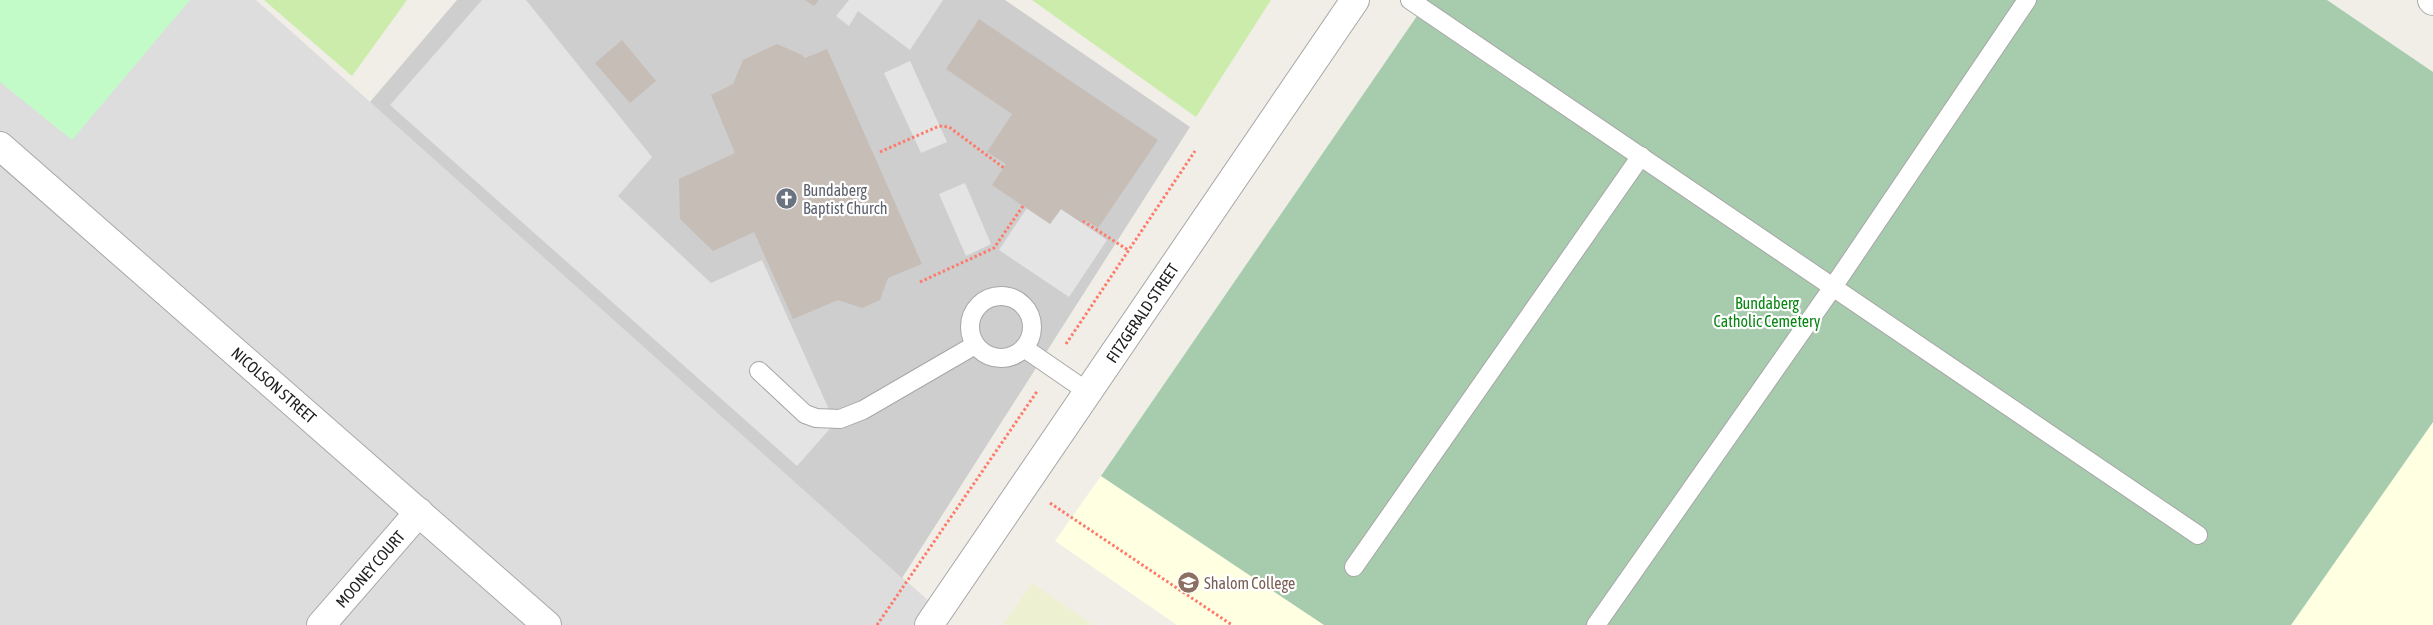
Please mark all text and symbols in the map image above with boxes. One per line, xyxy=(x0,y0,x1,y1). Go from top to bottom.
place label: Bundaberg Baptist Church xyxy=(803,181,887,218)
church icon: Bundaberg Baptist Church xyxy=(775,187,799,211)
street label: FITZGERALD STREET xyxy=(1102,260,1182,366)
park label: Bundaberg Catholic Cemetery xyxy=(1714,294,1821,331)
street label: NICOLSON STREET xyxy=(228,343,320,427)
street label: MOONEY COURT xyxy=(332,527,408,611)
school or university icon: Shalom College xyxy=(1176,571,1200,595)
place label: Shalom College xyxy=(1204,574,1295,593)

